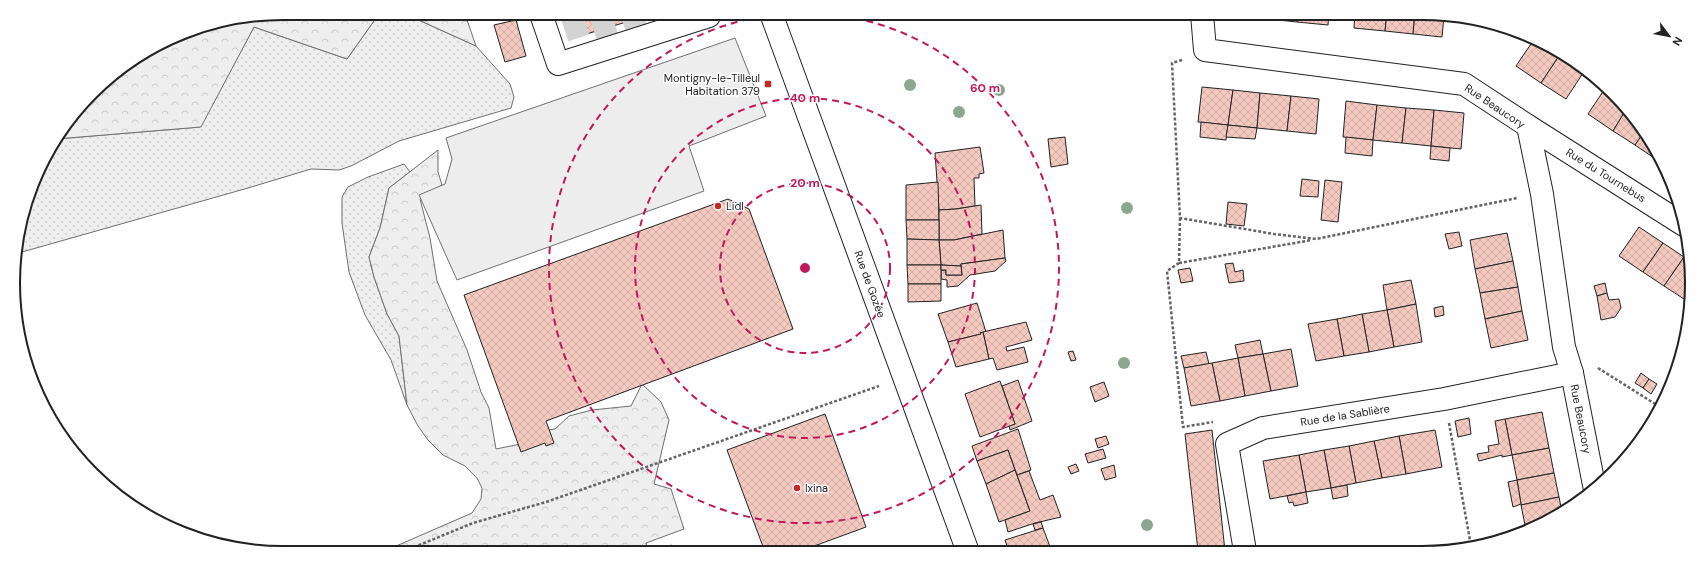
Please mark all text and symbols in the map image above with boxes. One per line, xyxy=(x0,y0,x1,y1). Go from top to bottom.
north arrow xyxy=(1649,16,1689,56)
text: N xyxy=(1669,34,1686,48)
place label: Montigny-le-Tilleul Habitation 379 xyxy=(664,71,760,98)
marker: Montigny-le-Tilleul Habitation 379 xyxy=(763,79,773,89)
text: 60 m xyxy=(970,80,1000,96)
street label: Rue Beaucory xyxy=(1462,81,1528,131)
text: 40 m xyxy=(790,90,820,106)
street label: Rue du Tournebus xyxy=(1563,145,1649,205)
text: 20 m xyxy=(790,175,820,191)
place label: Lidl xyxy=(726,199,744,213)
marker: Lidl xyxy=(713,201,723,211)
street label: Rue de Gozée xyxy=(851,248,889,320)
centre of rings xyxy=(798,261,812,275)
street label: Rue Beaucory xyxy=(1567,383,1595,455)
street label: Rue de la Sablière xyxy=(1299,401,1391,429)
place label: Ixina xyxy=(805,481,828,495)
marker: Ixina xyxy=(792,483,802,493)

